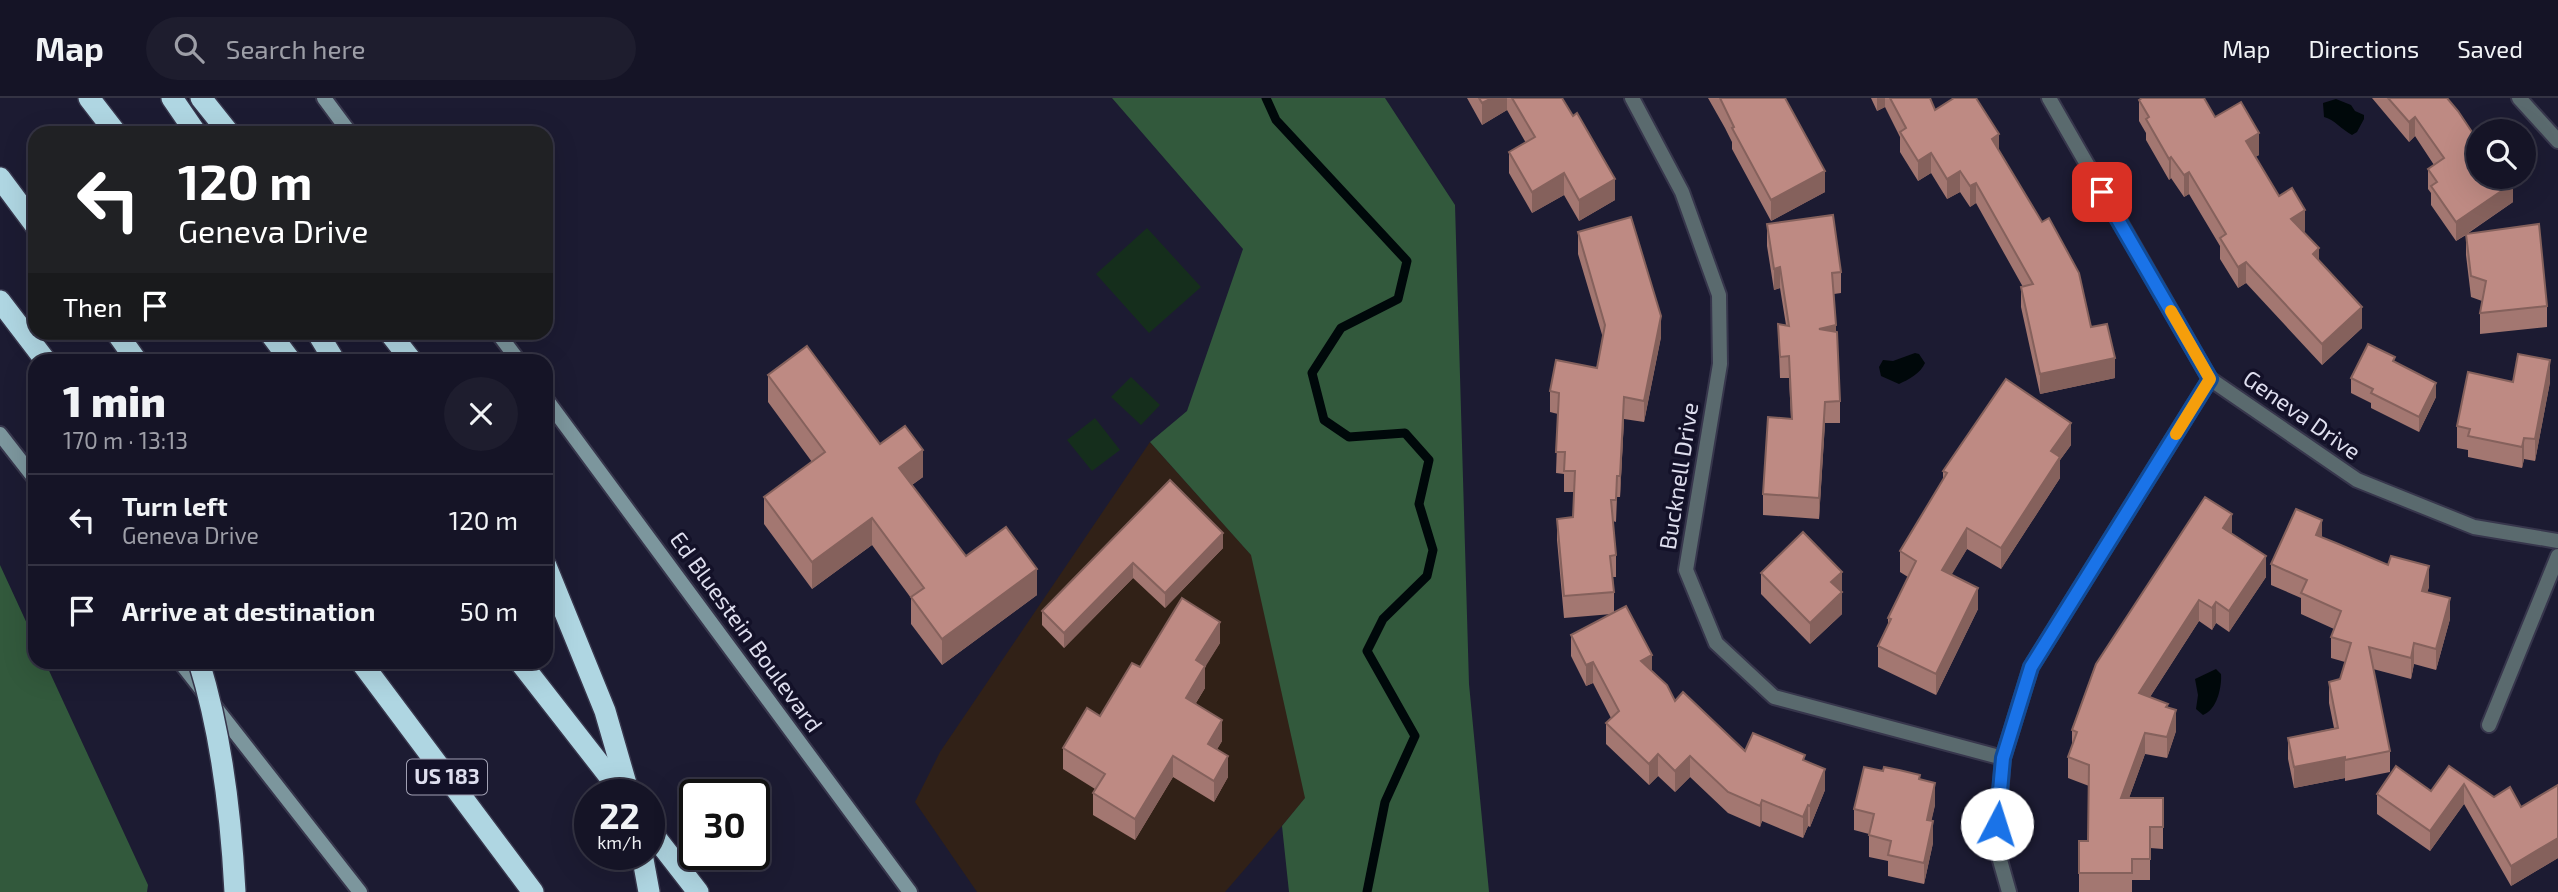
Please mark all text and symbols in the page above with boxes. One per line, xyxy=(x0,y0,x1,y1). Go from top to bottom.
search box xyxy=(146,17,636,80)
text: Map xyxy=(35,28,104,68)
icon: search xyxy=(170,29,208,67)
text: Search here xyxy=(226,33,365,64)
text: Map xyxy=(2222,34,2270,63)
text: Directions xyxy=(2308,34,2419,63)
text: Saved xyxy=(2457,34,2523,63)
map controls xyxy=(2466,119,2536,189)
button: search xyxy=(2466,119,2536,189)
text: 120 m xyxy=(178,151,312,210)
icon: left xyxy=(63,154,154,245)
pin xyxy=(2072,162,2132,222)
icon: arrive xyxy=(2083,173,2121,211)
text: Geneva Drive xyxy=(178,211,368,249)
icon: arrive xyxy=(136,287,174,325)
text: Then xyxy=(63,291,122,322)
street label: Geneva Drive xyxy=(2238,363,2367,465)
text: 1 min xyxy=(63,375,166,425)
button: close xyxy=(444,377,518,451)
street label: Bucknell Drive xyxy=(1653,400,1703,552)
text: 170 m · 13:13 xyxy=(63,426,188,454)
text: Turn left xyxy=(122,490,228,521)
icon: left xyxy=(63,501,101,539)
text: 120 m xyxy=(449,504,518,535)
text: Geneva Drive xyxy=(122,521,259,549)
street label: Ed Bluestein Boulevard xyxy=(665,526,829,737)
icon: arrive xyxy=(63,592,101,630)
text: Arrive at destination xyxy=(122,595,375,626)
text: 50 m xyxy=(460,595,518,626)
road number: US 183 xyxy=(407,760,487,794)
speed limit sign: 30 xyxy=(679,779,770,870)
position arrow xyxy=(1960,787,2034,861)
text: 22 xyxy=(599,794,640,836)
text: km/h xyxy=(597,831,642,853)

